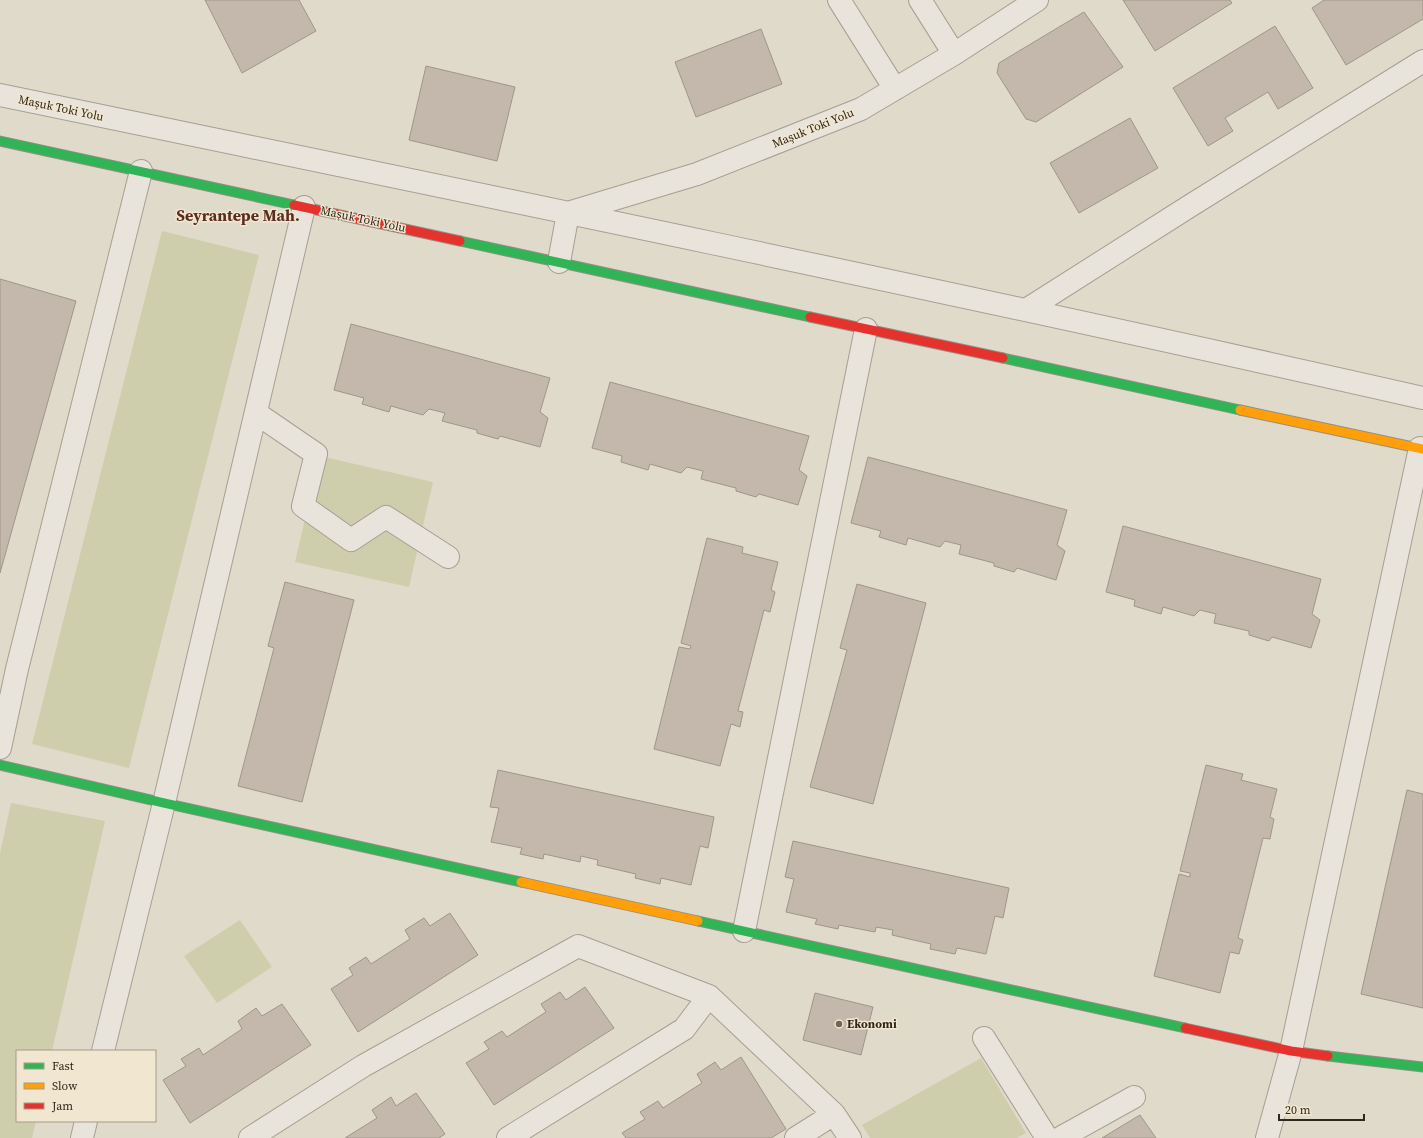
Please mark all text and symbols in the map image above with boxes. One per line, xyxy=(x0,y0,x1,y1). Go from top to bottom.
street label: Maşuk Toki Yolu xyxy=(17,91,105,125)
street label: Maşuk Toki Yolu xyxy=(770,104,856,152)
street label: Maşuk Toki Yolu xyxy=(319,202,407,236)
district label: Seyrantepe Mah. xyxy=(176,204,300,226)
place label: Ekonomi xyxy=(847,1016,897,1032)
marker: Ekonomi xyxy=(834,1019,844,1029)
legend xyxy=(16,1050,156,1122)
text: Fast xyxy=(52,1058,74,1074)
text: Slow xyxy=(52,1078,78,1094)
scale bar xyxy=(1279,1096,1364,1122)
text: Jam xyxy=(51,1098,73,1114)
text: 20 m xyxy=(1285,1102,1311,1118)

